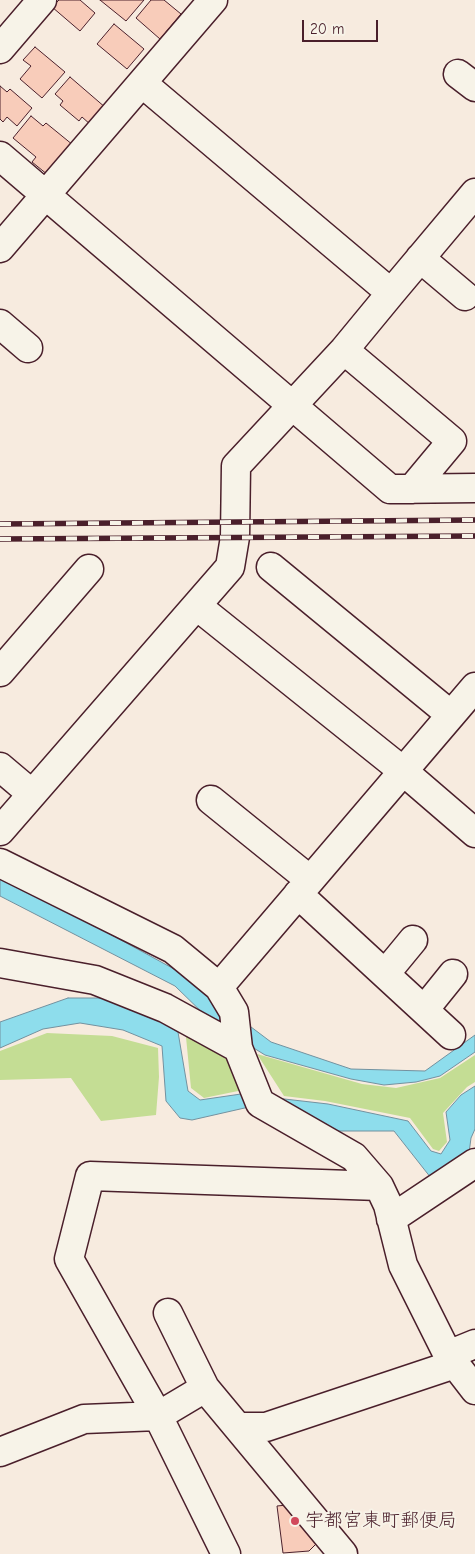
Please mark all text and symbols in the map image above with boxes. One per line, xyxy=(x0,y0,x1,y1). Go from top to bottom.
scale bar xyxy=(305,10,381,42)
text: 20 m xyxy=(310,20,344,38)
place label: 宇都宮東町郵便局 xyxy=(305,1510,457,1532)
marker: 宇都宮東町郵便局 xyxy=(289,1515,301,1527)

